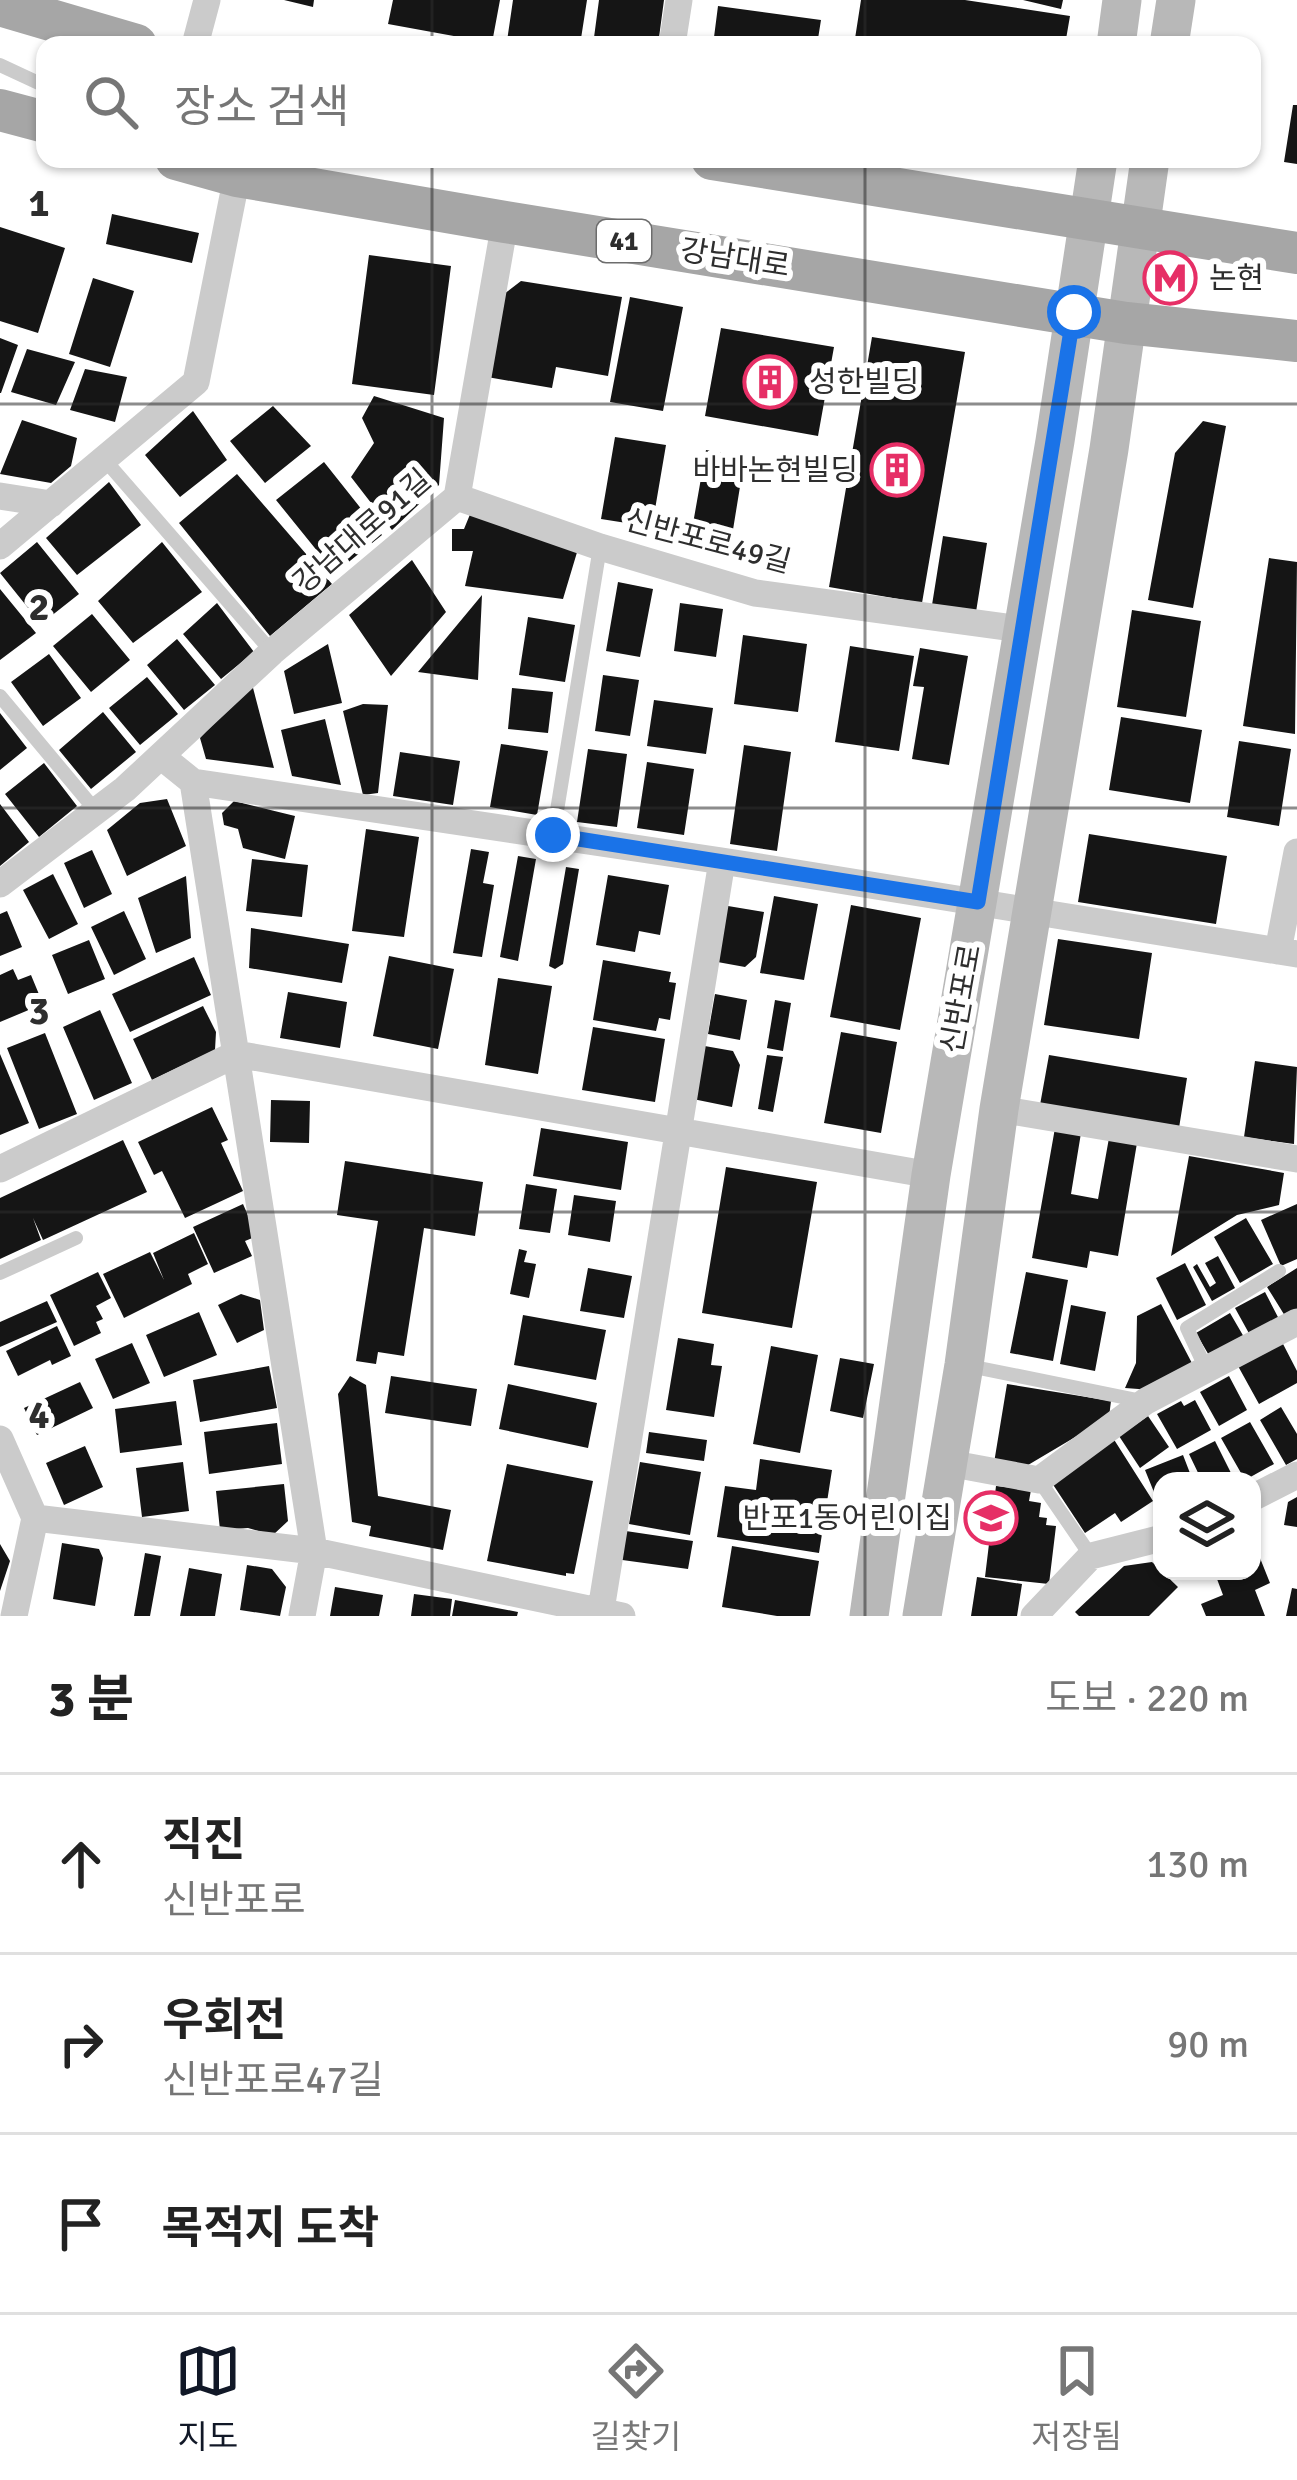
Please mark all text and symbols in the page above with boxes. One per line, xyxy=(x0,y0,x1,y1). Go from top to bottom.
search box xyxy=(36,36,1261,168)
icon: search xyxy=(78,69,144,135)
text: 장소 검색 xyxy=(174,80,350,135)
text: 1 xyxy=(28,179,50,227)
road number: 41 xyxy=(597,220,651,262)
street label: 강남대로 xyxy=(678,232,792,285)
metro station icon: 논현 xyxy=(1142,250,1198,306)
place label: 논현 xyxy=(1209,260,1264,297)
route start xyxy=(1047,285,1101,339)
building icon: 성한빌딩 xyxy=(742,354,798,410)
place label: 성한빌딩 xyxy=(809,364,919,401)
building icon: 바바논현빌딩 xyxy=(869,442,925,498)
place label: 바바논현빌딩 xyxy=(692,452,858,489)
street label: 강남대로91길 xyxy=(286,462,439,601)
street label: 신반포로49길 xyxy=(621,502,795,581)
text: 2 xyxy=(28,583,50,631)
route end xyxy=(526,808,580,862)
street label: 신반포로 xyxy=(934,942,989,1057)
text: 3 xyxy=(28,987,50,1035)
text: 4 xyxy=(28,1391,50,1439)
map controls xyxy=(1153,1472,1261,1580)
button: layers xyxy=(1153,1472,1261,1580)
school or university icon: 반포1동어린이집 xyxy=(963,1490,1019,1546)
place label: 반포1동어린이집 xyxy=(743,1500,952,1537)
text: 3 분 xyxy=(48,1668,134,1731)
text: 도보 · 220 m xyxy=(1045,1674,1249,1722)
text: 직진 xyxy=(162,1813,245,1868)
icon: ahead xyxy=(48,1831,114,1897)
text: 130 m xyxy=(1146,1840,1249,1888)
text: 신반포로 xyxy=(162,1876,306,1924)
text: 우회전 xyxy=(162,1993,286,2048)
icon: right xyxy=(48,2011,114,2077)
text: 90 m xyxy=(1167,2020,1249,2068)
text: 신반포로47길 xyxy=(162,2056,384,2104)
icon: arrive xyxy=(48,2191,114,2257)
text: 목적지 도착 xyxy=(162,2201,379,2256)
tab: 지도 xyxy=(175,2338,241,2458)
tab: 길찾기 xyxy=(590,2338,681,2458)
tab: 저장됨 xyxy=(1031,2338,1122,2458)

